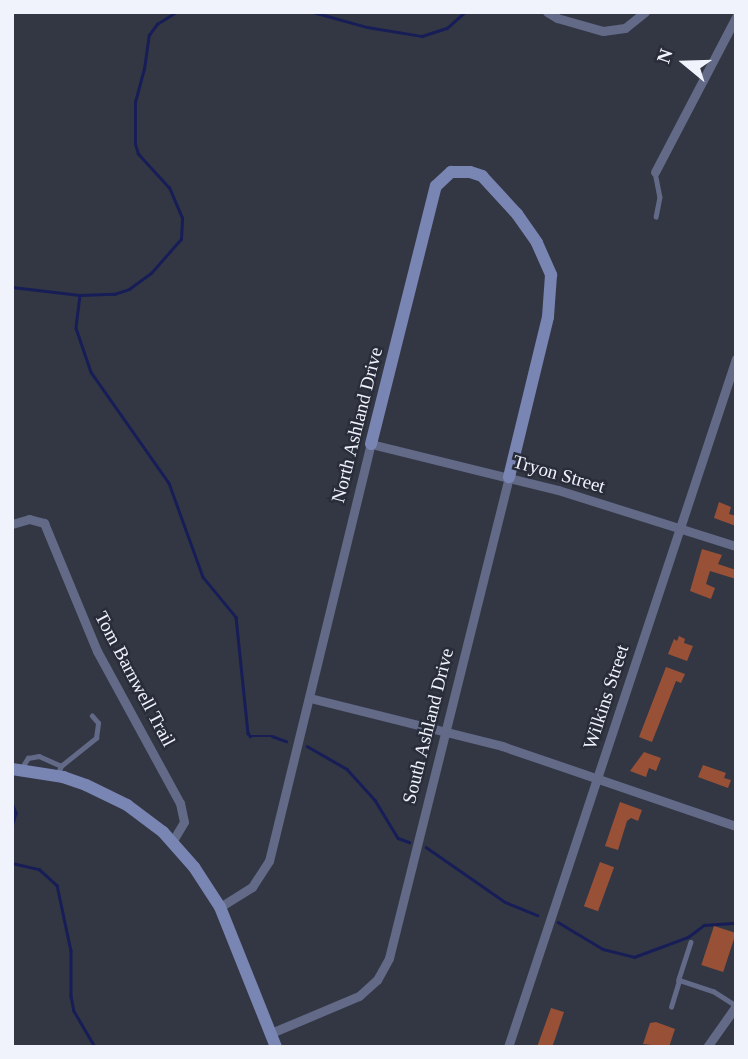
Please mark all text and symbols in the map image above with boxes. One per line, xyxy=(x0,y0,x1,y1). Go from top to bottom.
north arrow xyxy=(650,28,720,98)
text: N xyxy=(653,46,677,66)
street label: North Ashland Drive xyxy=(327,344,387,506)
street label: Tryon Street xyxy=(510,450,608,498)
street label: Tom Barnwell Trail xyxy=(90,607,180,751)
street label: Wilkins Street xyxy=(578,642,634,752)
street label: South Ashland Drive xyxy=(398,645,458,807)

